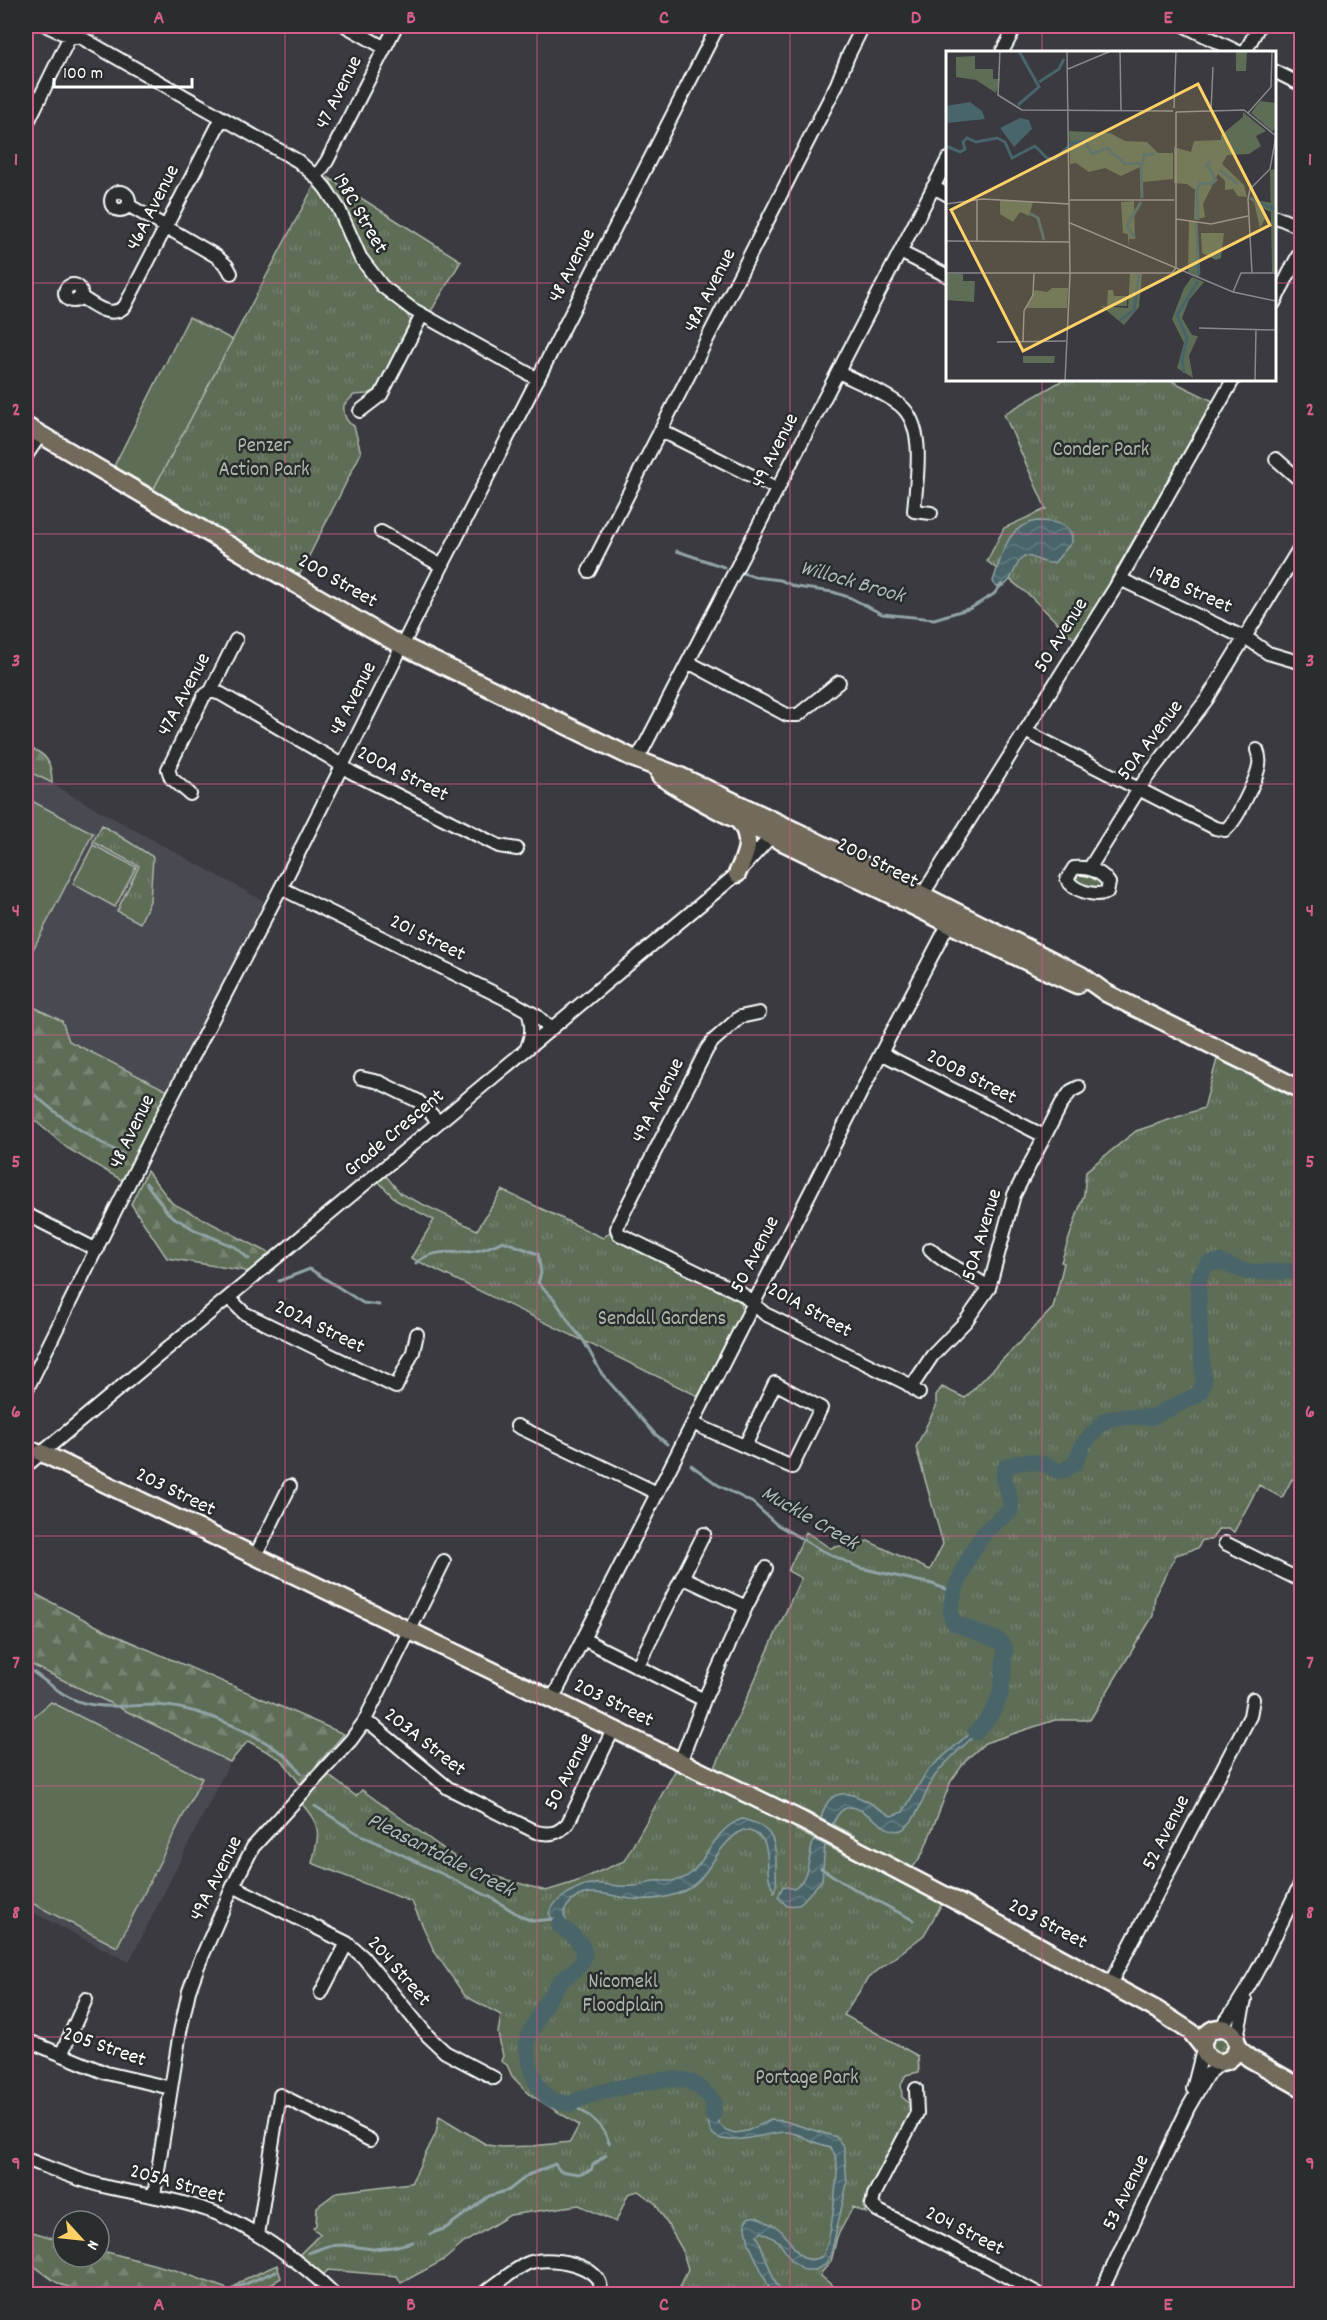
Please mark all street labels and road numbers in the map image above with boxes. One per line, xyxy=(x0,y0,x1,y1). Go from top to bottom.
street label: 47 Avenue xyxy=(309,51,371,135)
street label: 46A Avenue xyxy=(120,160,188,256)
street label: 198C Street xyxy=(324,168,394,260)
street label: 48 Avenue xyxy=(542,224,604,308)
street label: 48A Avenue xyxy=(677,244,745,338)
street label: 49 Avenue xyxy=(744,408,808,494)
street label: 200 Street xyxy=(291,547,383,617)
street label: 198B Street xyxy=(1144,559,1237,623)
street label: 50 Avenue xyxy=(1027,593,1097,679)
street label: 47A Avenue xyxy=(151,648,219,742)
street label: 48 Avenue xyxy=(323,657,385,741)
street label: 50A Avenue xyxy=(1110,694,1192,788)
street label: 200A Street xyxy=(351,739,453,811)
street label: 200 Street xyxy=(831,831,923,897)
street label: 201 Street xyxy=(384,908,470,970)
street label: 200B Street xyxy=(921,1042,1022,1114)
street label: 49A Avenue xyxy=(625,1053,693,1149)
street label: Grade Crescent xyxy=(338,1083,452,1185)
street label: 48 Avenue xyxy=(102,1090,164,1174)
street label: 50A Avenue xyxy=(955,1185,1011,1285)
street label: 50 Avenue xyxy=(724,1211,788,1299)
street label: 201A Street xyxy=(761,1275,857,1347)
street label: 202A Street xyxy=(269,1293,369,1363)
street label: 203 Street xyxy=(130,1461,220,1525)
street label: 203 Street xyxy=(568,1672,658,1736)
street label: 203A Street xyxy=(376,1701,472,1785)
street label: 50 Avenue xyxy=(538,1728,602,1816)
street label: 52 Avenue xyxy=(1135,1790,1199,1876)
street label: 49A Avenue xyxy=(183,1831,251,1927)
street label: 203 Street xyxy=(1002,1892,1092,1958)
street label: 204 Street xyxy=(359,1930,437,2014)
street label: 205 Street xyxy=(58,2020,150,2076)
street label: 53 Avenue xyxy=(1096,2150,1158,2236)
street label: 205A Street xyxy=(126,2157,228,2213)
street label: 204 Street xyxy=(919,2199,1009,2265)

